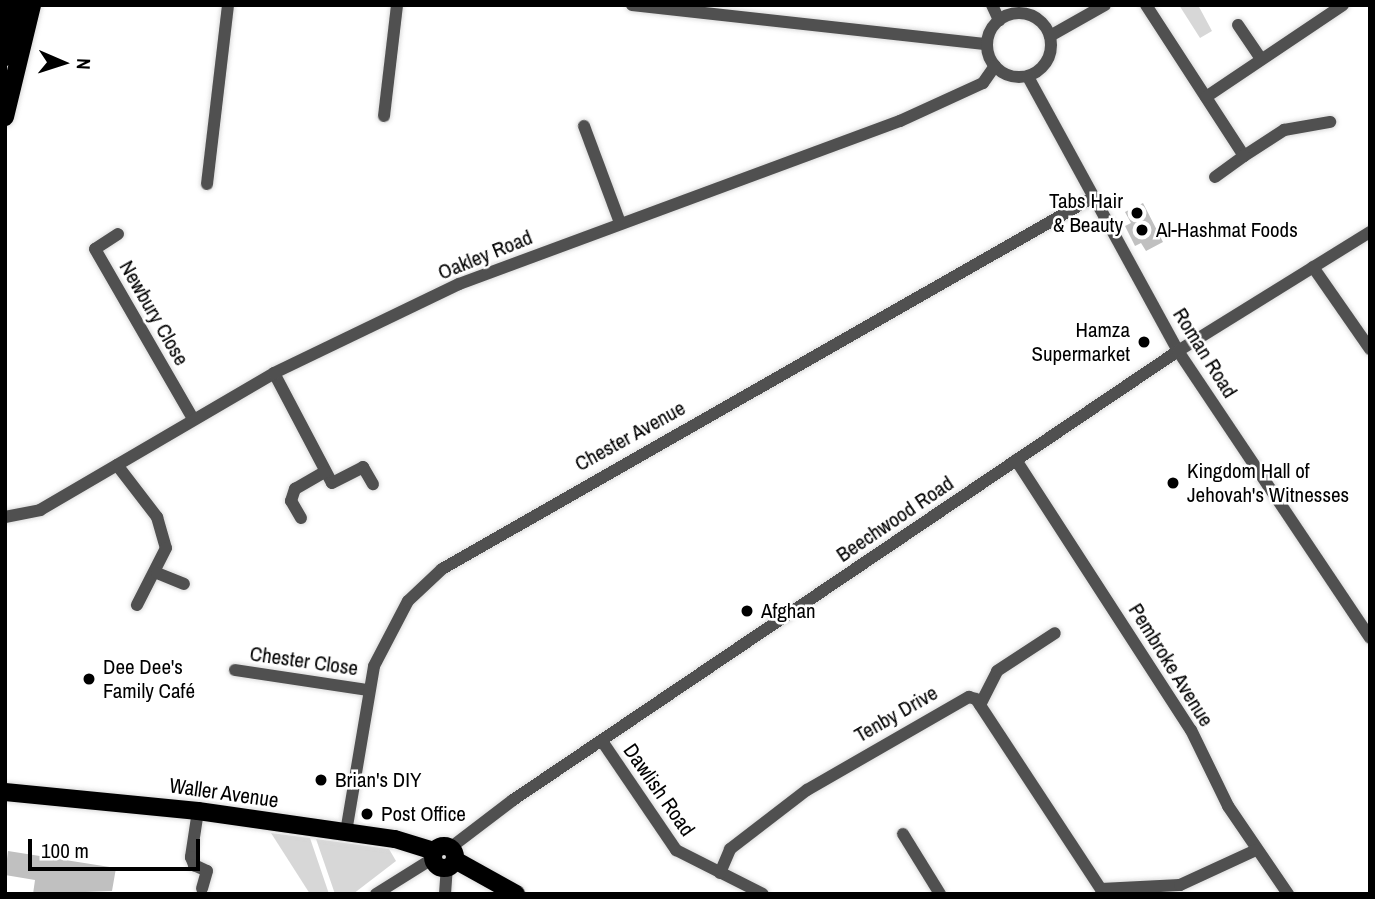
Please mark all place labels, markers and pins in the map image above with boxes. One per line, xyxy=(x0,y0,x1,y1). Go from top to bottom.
place label: Tabs Hair & Beauty xyxy=(1049,188,1123,238)
marker: Tabs Hair & Beauty xyxy=(1129,205,1145,221)
place label: Al-Hashmat Foods xyxy=(1156,217,1298,243)
marker: Al-Hashmat Foods xyxy=(1134,222,1150,238)
place label: Hamza Supermarket xyxy=(1031,317,1130,367)
marker: Hamza Supermarket xyxy=(1136,334,1152,350)
place label: Kingdom Hall of Jehovah's Witnesses xyxy=(1187,458,1349,508)
marker: Kingdom Hall of Jehovah's Witnesses xyxy=(1165,475,1181,491)
place label: Afghan xyxy=(761,598,816,624)
marker: Afghan xyxy=(739,603,755,619)
place label: Dee Dee's Family Café xyxy=(103,654,195,704)
marker: Dee Dee's Family Café xyxy=(81,671,97,687)
place label: Brian's DIY xyxy=(335,767,422,793)
marker: Brian's DIY xyxy=(313,772,329,788)
place label: Post Office xyxy=(381,801,466,827)
marker: Post Office xyxy=(359,806,375,822)

